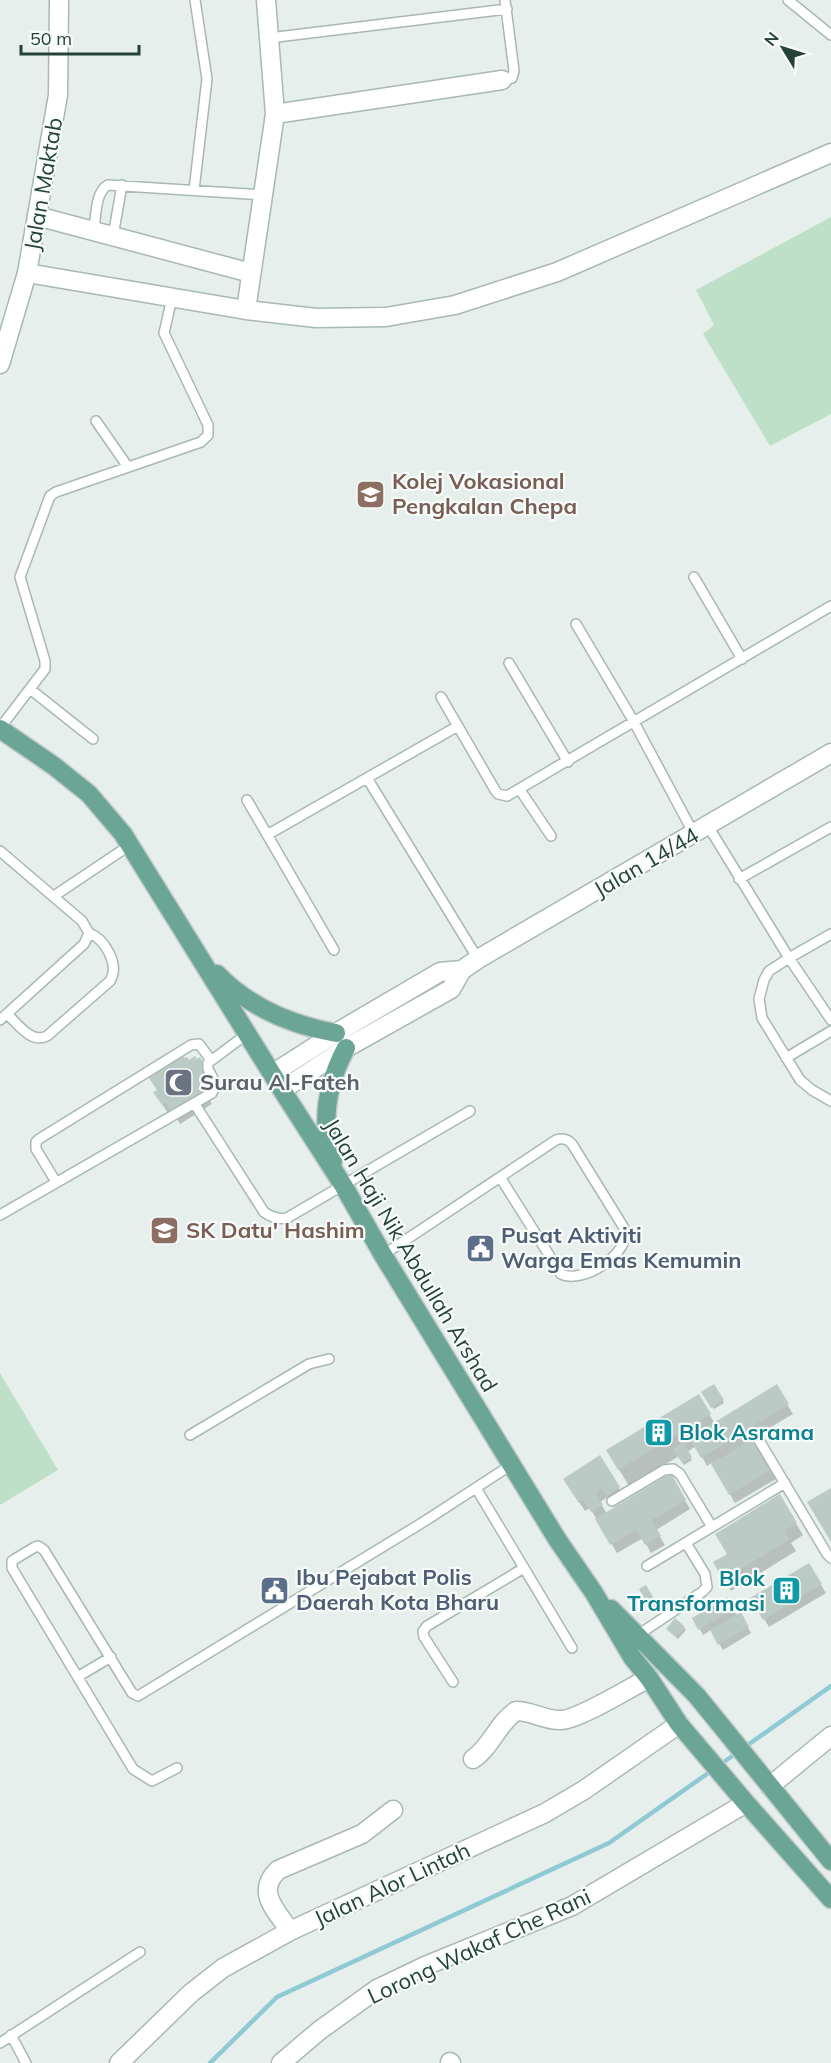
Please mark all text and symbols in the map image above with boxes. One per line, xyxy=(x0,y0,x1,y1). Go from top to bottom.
scale bar xyxy=(21,18,140,56)
north arrow xyxy=(753,18,813,78)
text: 50 m xyxy=(30,27,72,50)
text: N xyxy=(760,28,783,50)
street label: Jalan Maktab xyxy=(18,115,68,253)
place label: Kolej Vokasional Pengkalan Chepa xyxy=(392,467,577,520)
school or university icon: Kolej Vokasional Pengkalan Chepa xyxy=(355,478,387,510)
street label: Jalan 14/44 xyxy=(589,821,703,903)
mosque icon: Surau Al-Fateh xyxy=(163,1066,195,1098)
place label: Surau Al-Fateh xyxy=(200,1068,360,1096)
street label: Jalan Haji Nik Abdullah Arshad xyxy=(318,1113,504,1397)
school or university icon: SK Datu' Hashim xyxy=(149,1214,181,1246)
place label: SK Datu' Hashim xyxy=(186,1216,365,1244)
place label: Pusat Aktiviti Warga Emas Kemumin xyxy=(501,1221,741,1274)
public building icon: Pusat Aktiviti Warga Emas Kemumin xyxy=(464,1232,496,1264)
building icon: Blok Asrama xyxy=(642,1416,674,1448)
place label: Blok Asrama xyxy=(679,1418,814,1446)
place label: Ibu Pejabat Polis Daerah Kota Bharu xyxy=(296,1563,499,1616)
place label: Blok Transformasi xyxy=(627,1564,766,1617)
public building icon: Ibu Pejabat Polis Daerah Kota Bharu xyxy=(259,1574,291,1606)
building icon: Blok Transformasi xyxy=(770,1575,802,1607)
street label: Jalan Alor Lintah xyxy=(309,1836,475,1932)
street label: Lorong Wakaf Che Rani xyxy=(363,1882,595,2010)

